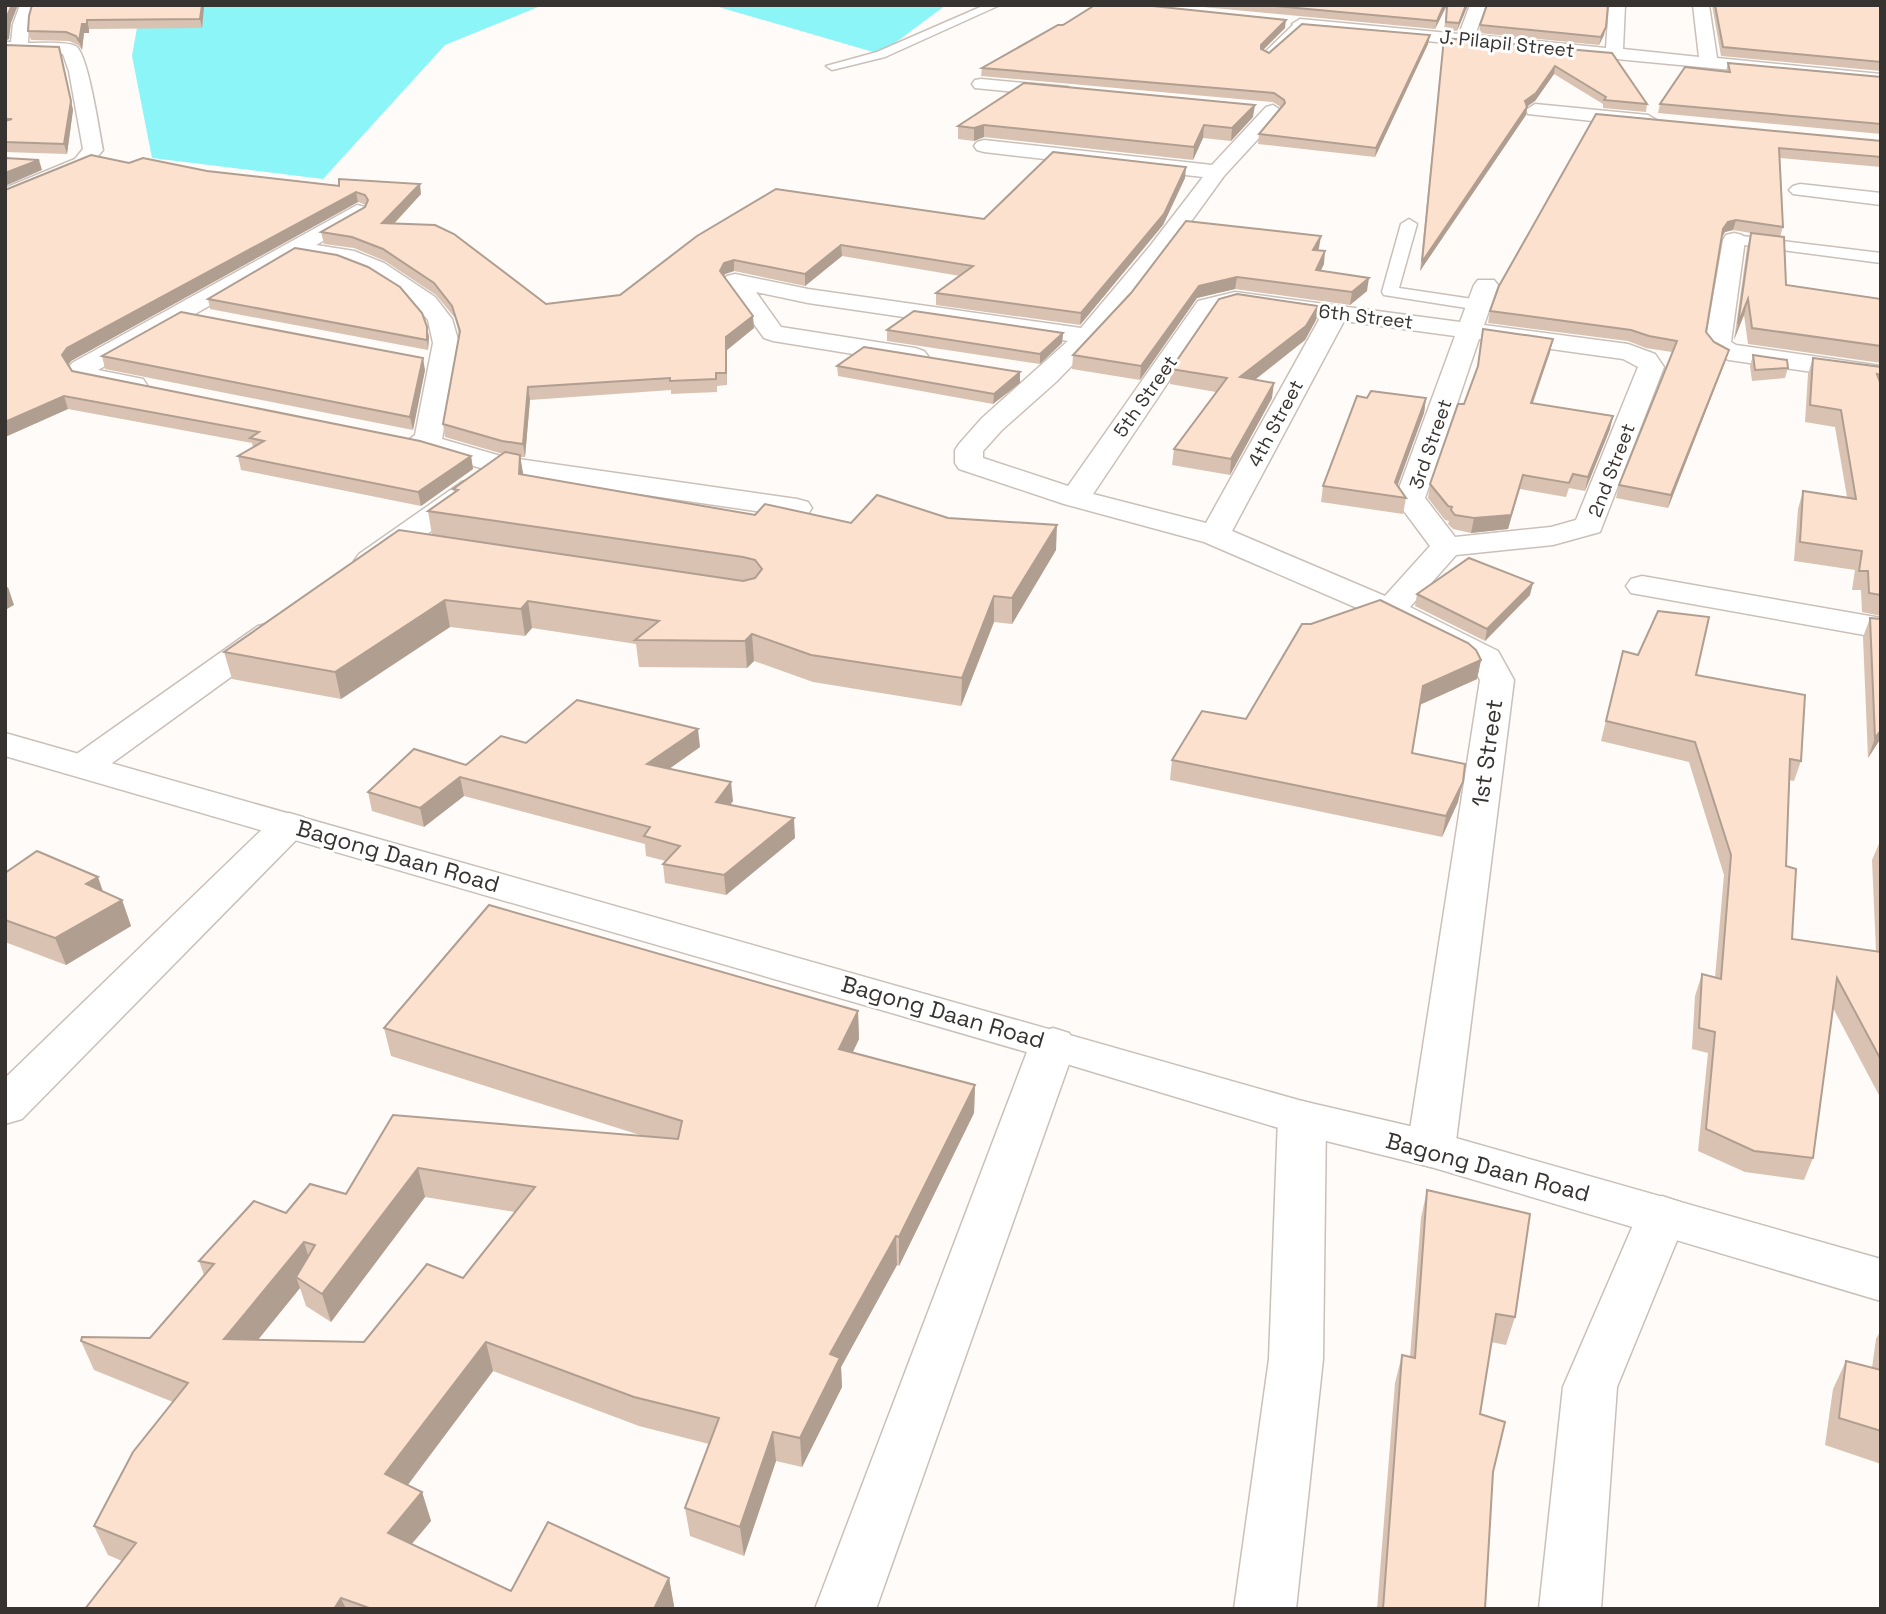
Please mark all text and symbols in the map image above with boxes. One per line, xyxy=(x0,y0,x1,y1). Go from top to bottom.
street label: J. Pilapil Street xyxy=(1438,24,1576,63)
street label: 6th Street xyxy=(1317,298,1415,335)
street label: 5th Street xyxy=(1108,350,1183,442)
street label: 4th Street xyxy=(1242,375,1309,471)
street label: 3rd Street xyxy=(1403,396,1458,492)
street label: 2nd Street xyxy=(1582,420,1641,521)
street label: 1st Street xyxy=(1465,697,1509,809)
street label: Bagong Daan Road xyxy=(293,813,503,899)
street label: Bagong Daan Road xyxy=(838,969,1048,1055)
street label: Bagong Daan Road xyxy=(1383,1125,1593,1209)

